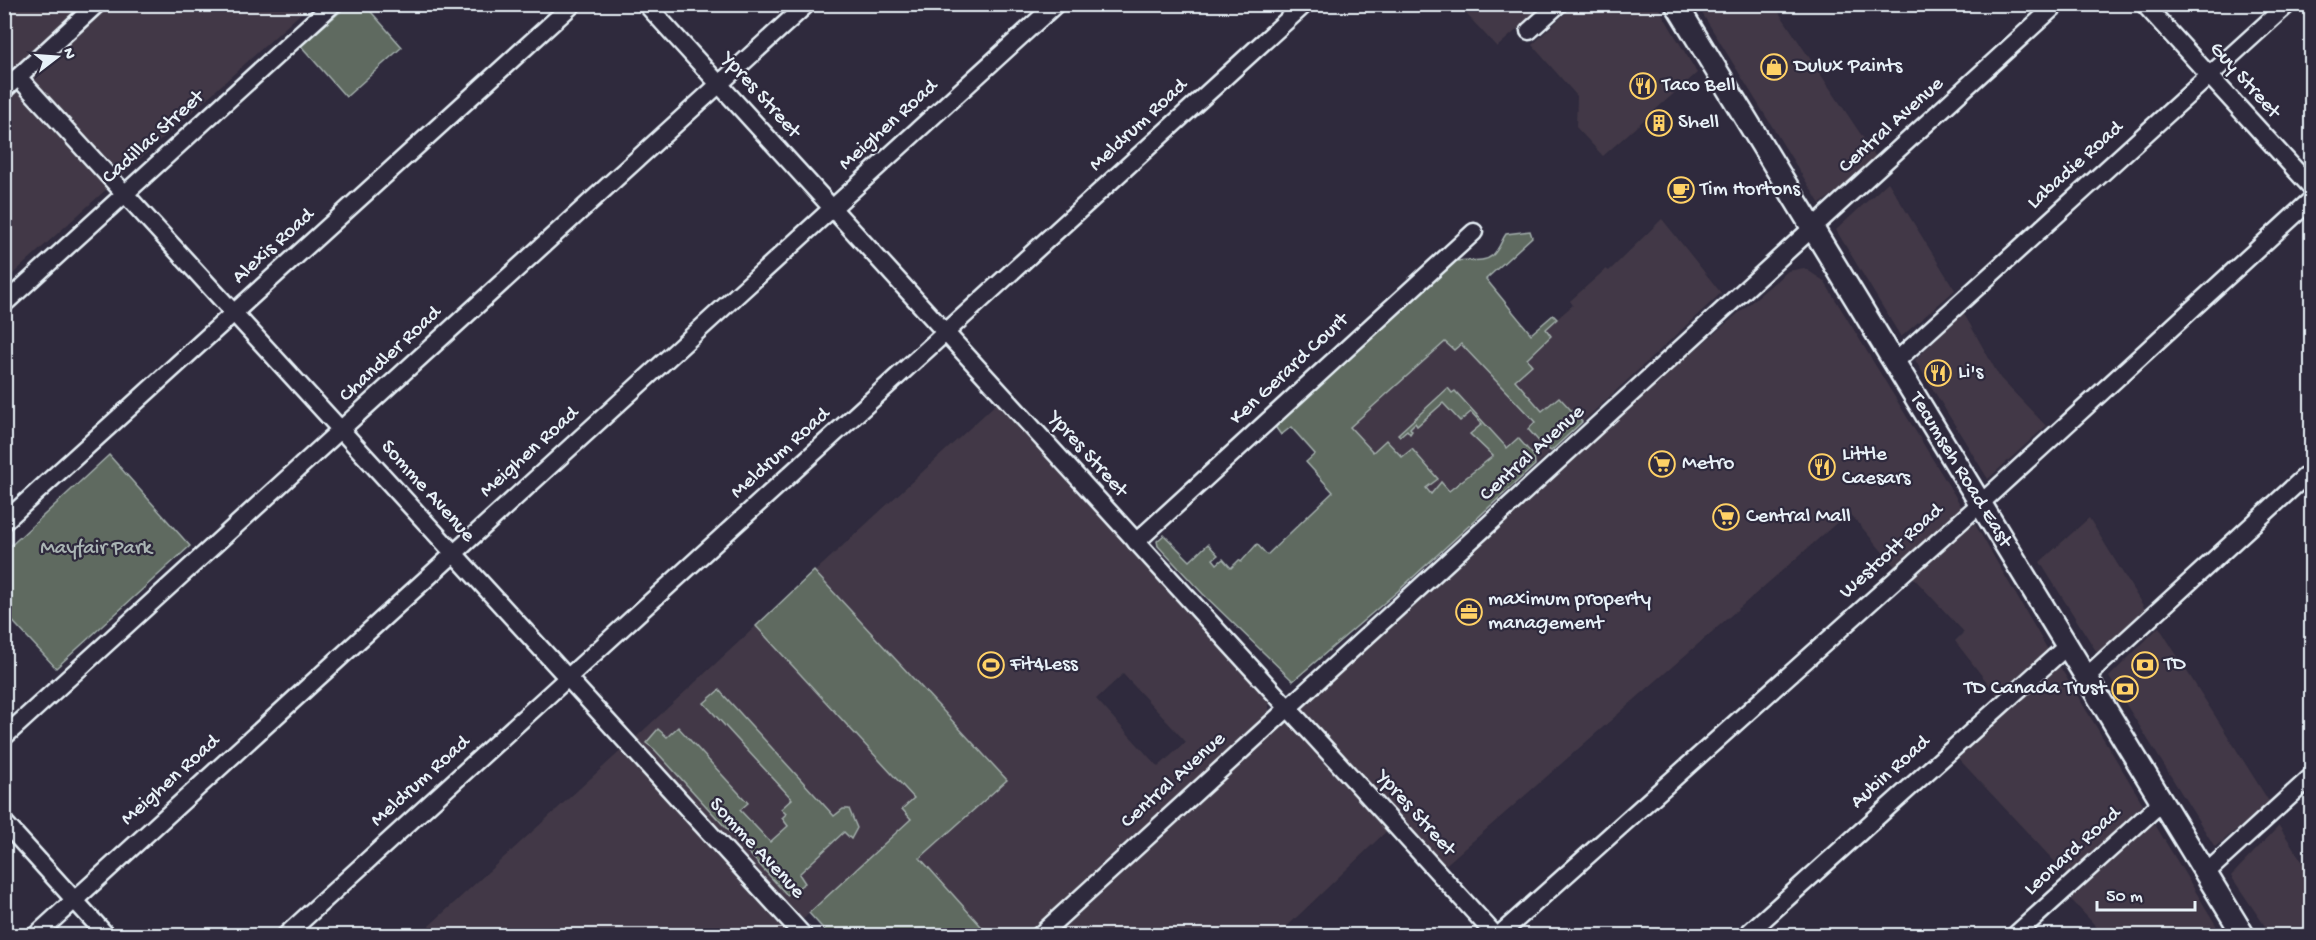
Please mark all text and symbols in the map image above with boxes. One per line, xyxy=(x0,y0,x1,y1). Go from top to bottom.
north arrow xyxy=(27,27,87,87)
street label: Guy Street xyxy=(2203,38,2286,126)
text: N xyxy=(57,46,79,62)
street label: Ypres Street xyxy=(714,46,807,146)
shop icon: Dulux Paints xyxy=(1759,52,1789,82)
place label: Dulux Paints xyxy=(1792,55,1903,80)
restaurant icon: Taco Bell xyxy=(1628,71,1658,101)
street label: Central Avenue xyxy=(1834,72,1950,180)
street label: Meldrum Road xyxy=(1085,73,1195,178)
street label: Meighen Road xyxy=(834,74,945,177)
place label: Taco Bell xyxy=(1661,74,1736,99)
street label: Cadillac Street xyxy=(98,84,212,190)
building icon: Shell xyxy=(1644,108,1674,138)
place label: Shell xyxy=(1678,111,1719,136)
street label: Labadie Road xyxy=(2023,115,2130,216)
cafe icon: Tim Hortons xyxy=(1666,175,1696,205)
place label: Tim Hortons xyxy=(1699,178,1801,203)
street label: Alexis Road xyxy=(228,202,322,290)
street label: Chandler Road xyxy=(335,300,448,409)
street label: Ken Gerard Court xyxy=(1225,307,1356,431)
restaurant icon: Li's xyxy=(1923,358,1953,388)
place label: Li's xyxy=(1958,361,1985,386)
street label: Tecumseh Road East xyxy=(1903,387,2018,555)
street label: Central Avenue xyxy=(1475,400,1591,508)
street label: Meighen Road xyxy=(475,401,586,504)
street label: Meldrum Road xyxy=(726,402,837,505)
street label: Ypres Street xyxy=(1041,405,1134,505)
street label: Somme Avenue xyxy=(374,436,480,549)
place label: Little Caesars xyxy=(1842,443,1912,492)
supermarket icon: Metro xyxy=(1647,449,1677,479)
place label: Metro xyxy=(1682,452,1734,477)
restaurant icon: Little Caesars xyxy=(1807,452,1837,482)
street label: Westcott Road xyxy=(1835,498,1950,605)
supermarket icon: Central Mall xyxy=(1711,502,1741,532)
place label: Central Mall xyxy=(1746,505,1851,530)
park label: Mayfair Park xyxy=(40,537,154,562)
place label: maximum property management xyxy=(1488,588,1651,637)
office icon: maximum property management xyxy=(1454,597,1484,627)
sports icon: Fit4Less xyxy=(976,650,1006,680)
bank icon: TD xyxy=(2130,650,2160,680)
place label: Fit4Less xyxy=(1009,653,1079,678)
place label: TD xyxy=(2163,653,2186,678)
bank icon: TD Canada Trust xyxy=(2110,674,2140,704)
place label: TD Canada Trust xyxy=(1963,677,2108,702)
street label: Central Avenue xyxy=(1116,727,1232,835)
street label: Meighen Road xyxy=(116,729,227,832)
street label: Meldrum Road xyxy=(366,730,477,833)
street label: Aubin Road xyxy=(1846,730,1937,815)
street label: Ypres Street xyxy=(1369,764,1462,864)
street label: Somme Avenue xyxy=(703,793,810,906)
street label: Leonard Road xyxy=(2019,801,2128,902)
scale bar xyxy=(2097,874,2194,912)
text: 50 m xyxy=(2106,887,2143,908)

